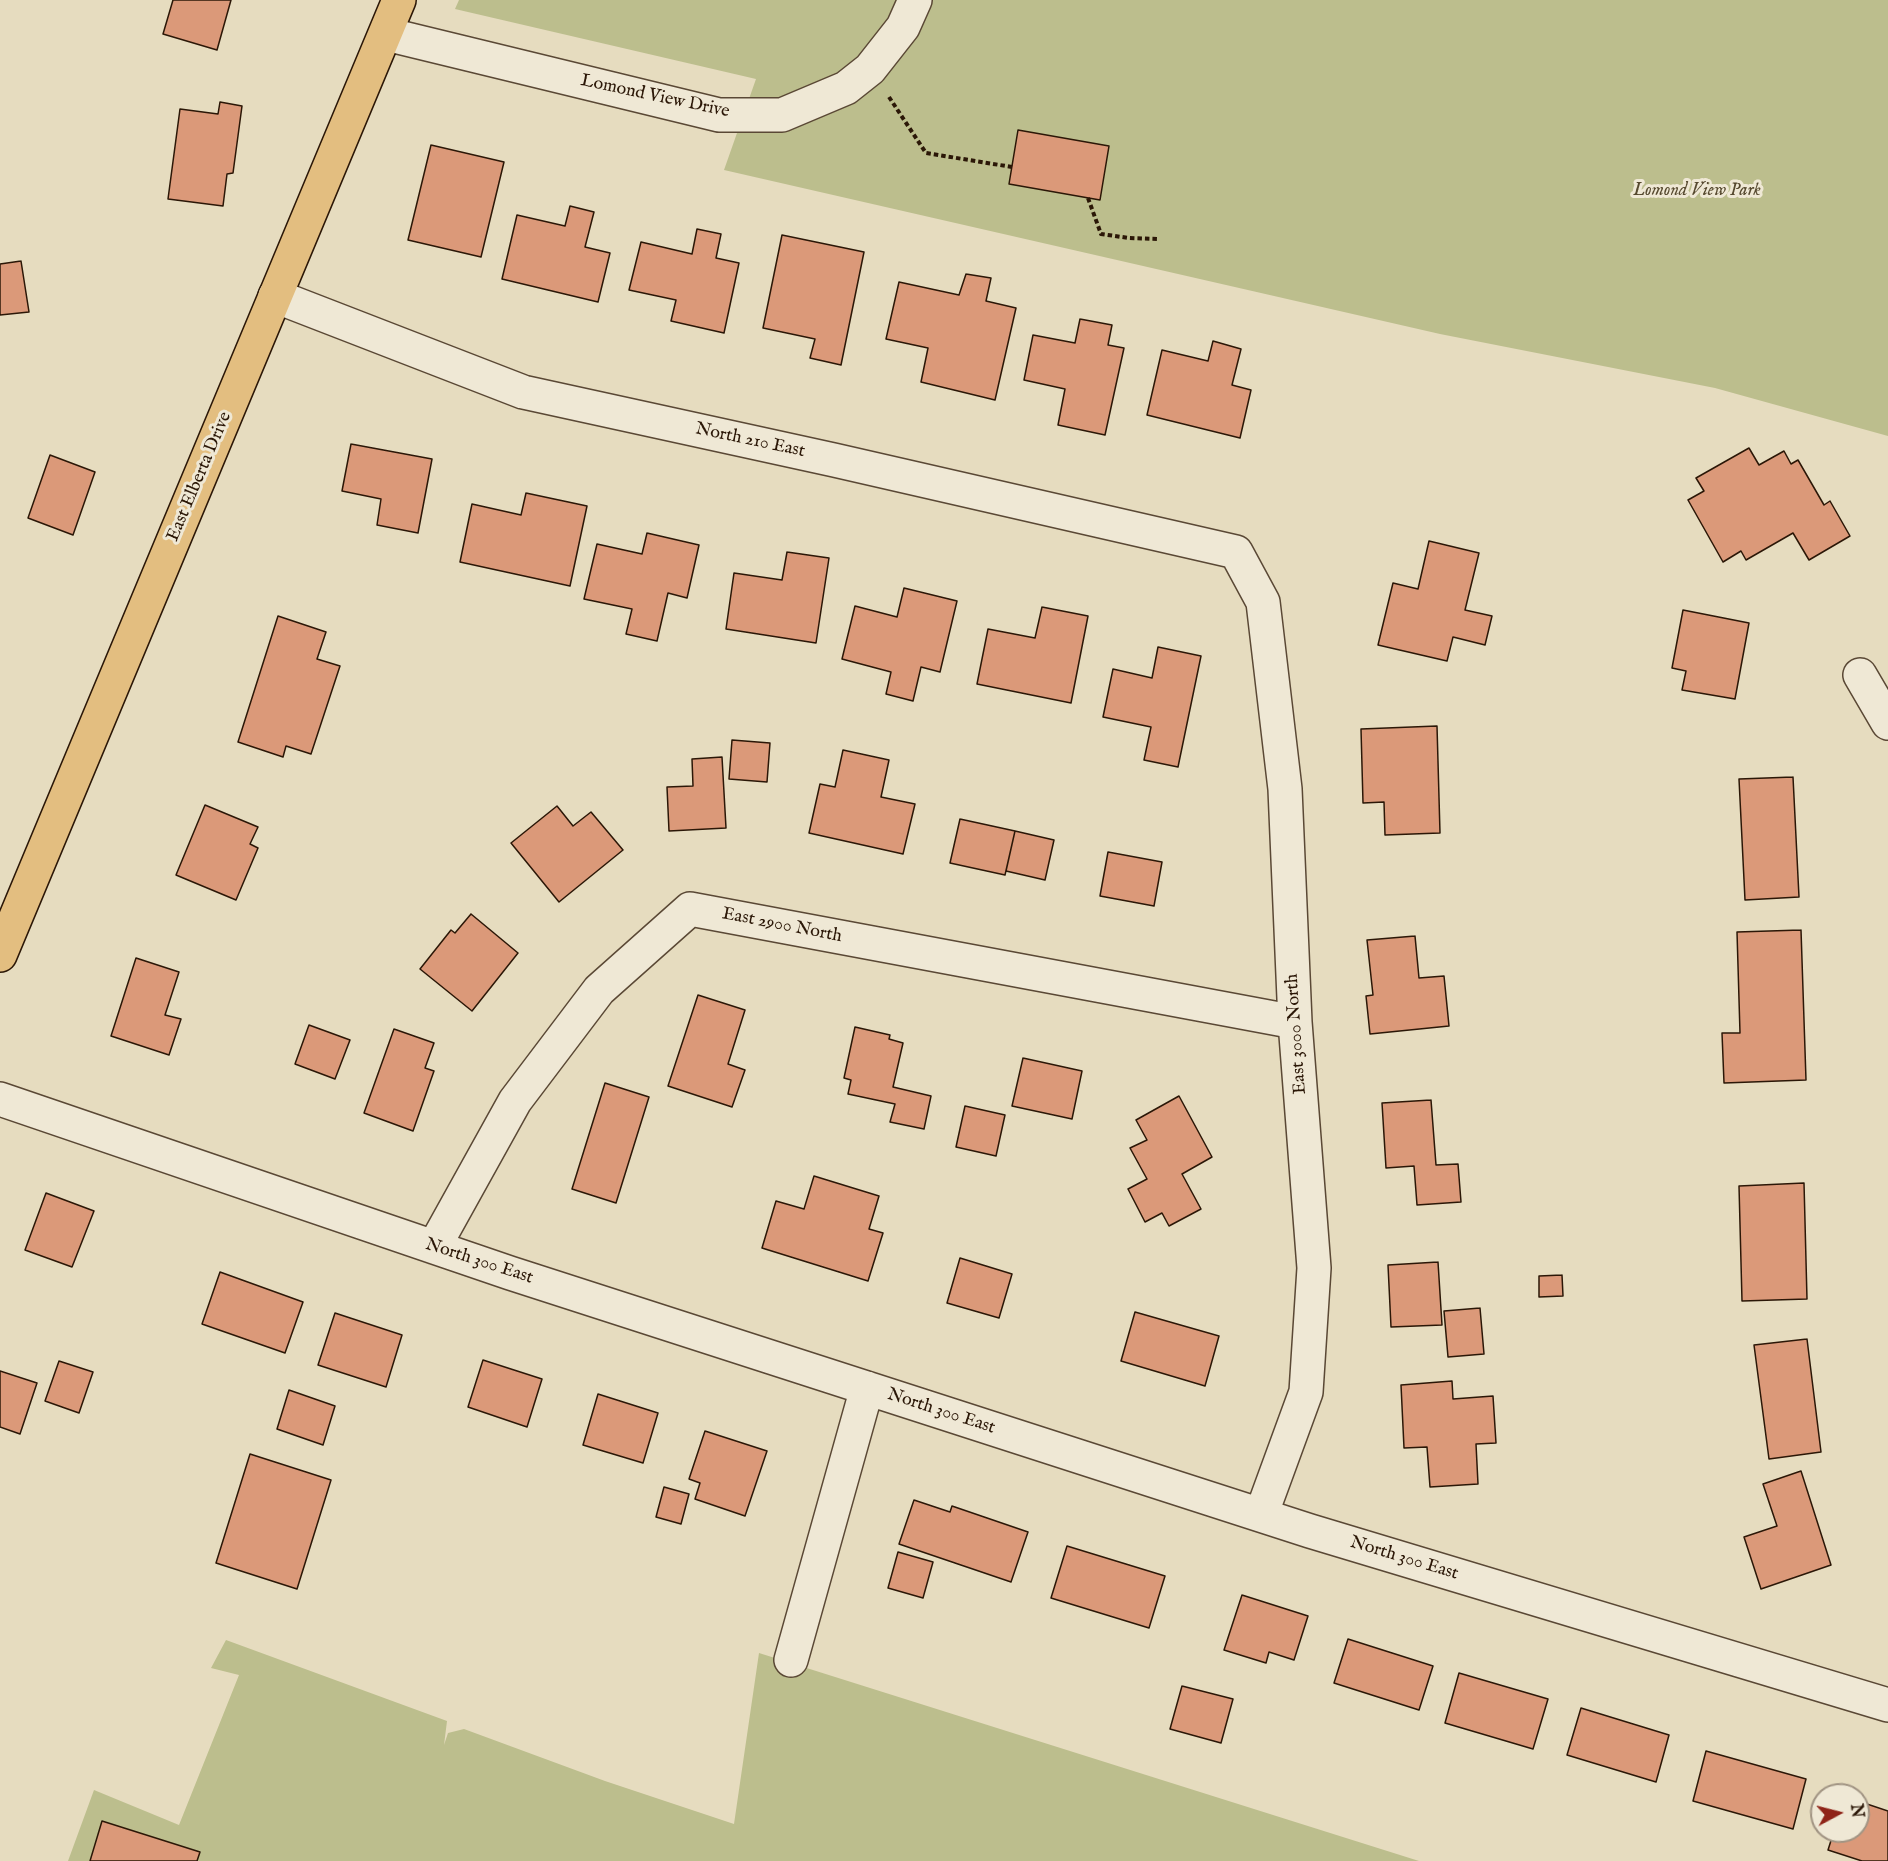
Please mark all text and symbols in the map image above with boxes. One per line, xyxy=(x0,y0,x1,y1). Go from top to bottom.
street label: Lomond View Drive xyxy=(579,71,731,123)
park label: Lomond View Park xyxy=(1633,180,1761,202)
street label: East Elberta Drive xyxy=(163,409,237,545)
street label: North 210 East xyxy=(693,419,807,463)
street label: East 2900 North xyxy=(720,904,844,948)
street label: East 3000 North xyxy=(1282,973,1312,1095)
street label: North 300 East xyxy=(422,1234,536,1290)
street label: North 300 East xyxy=(884,1384,998,1440)
street label: North 300 East xyxy=(1347,1532,1461,1586)
north arrow xyxy=(1810,1783,1870,1843)
text: N xyxy=(1845,1803,1867,1819)

